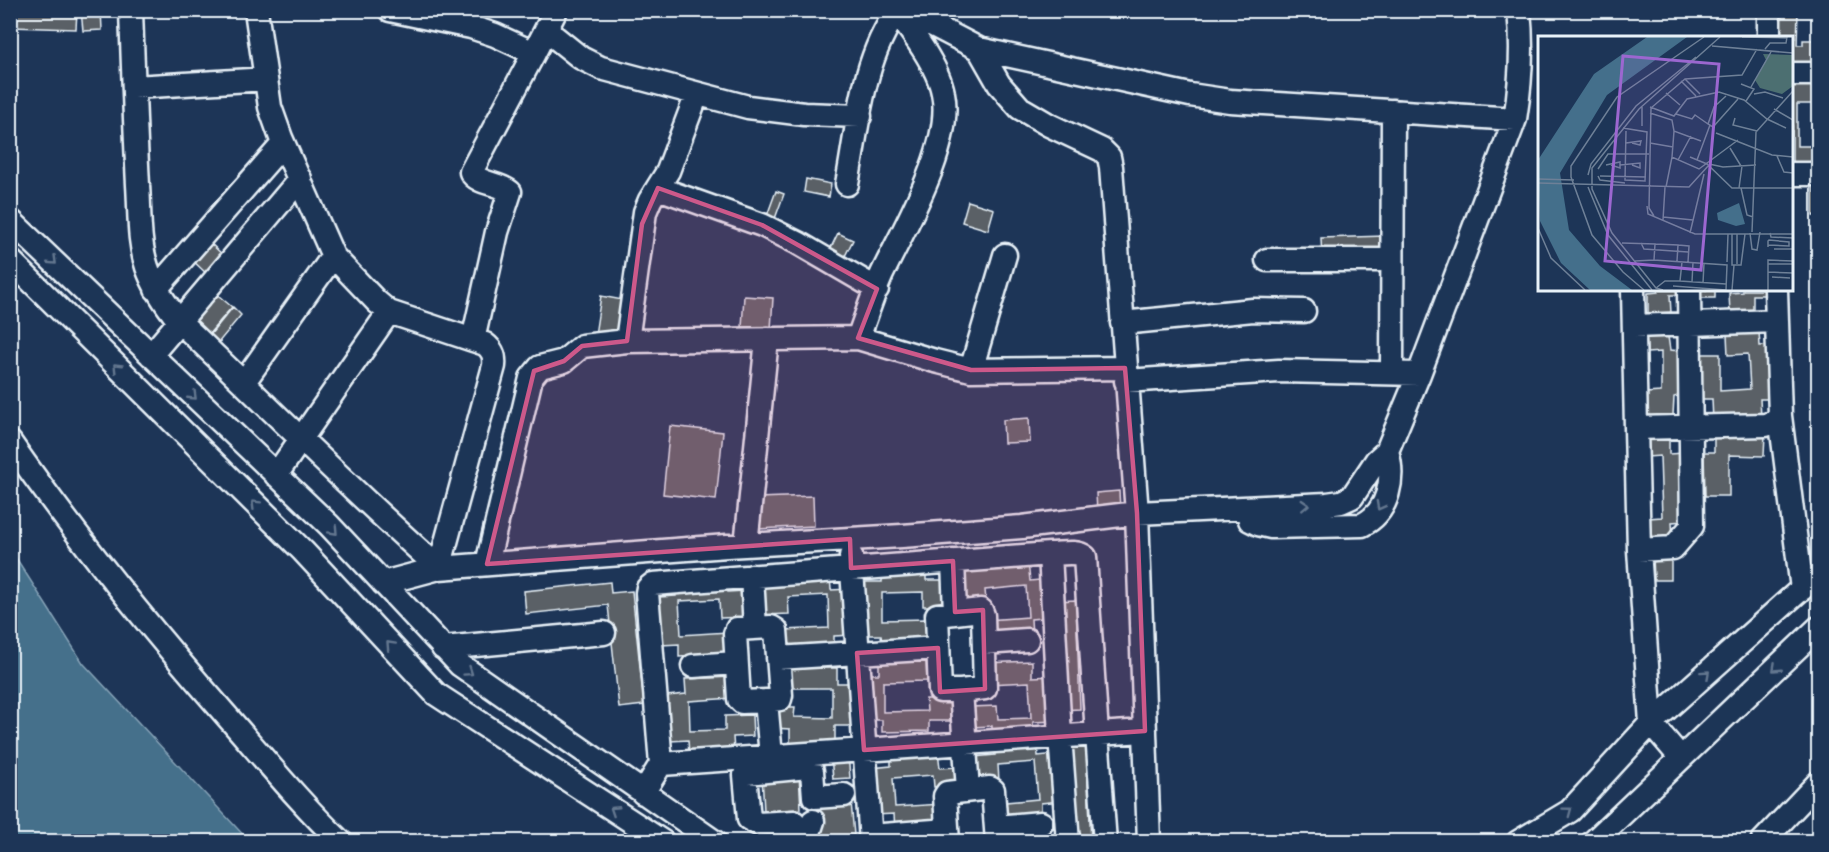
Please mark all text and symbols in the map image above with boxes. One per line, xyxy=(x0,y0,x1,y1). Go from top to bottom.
inset map xyxy=(1538,36,1793,291)
one-way arrow xyxy=(46,254,56,265)
one-way arrow xyxy=(114,363,125,374)
one-way arrow xyxy=(187,389,197,400)
one-way arrow xyxy=(1301,498,1310,511)
one-way arrow xyxy=(1376,500,1387,511)
one-way arrow xyxy=(252,501,263,512)
one-way arrow xyxy=(327,523,338,534)
one-way arrow xyxy=(386,641,397,652)
one-way arrow xyxy=(1772,661,1783,672)
one-way arrow xyxy=(462,665,473,676)
one-way arrow xyxy=(1699,670,1710,681)
one-way arrow xyxy=(609,806,620,817)
one-way arrow xyxy=(1561,807,1572,818)

